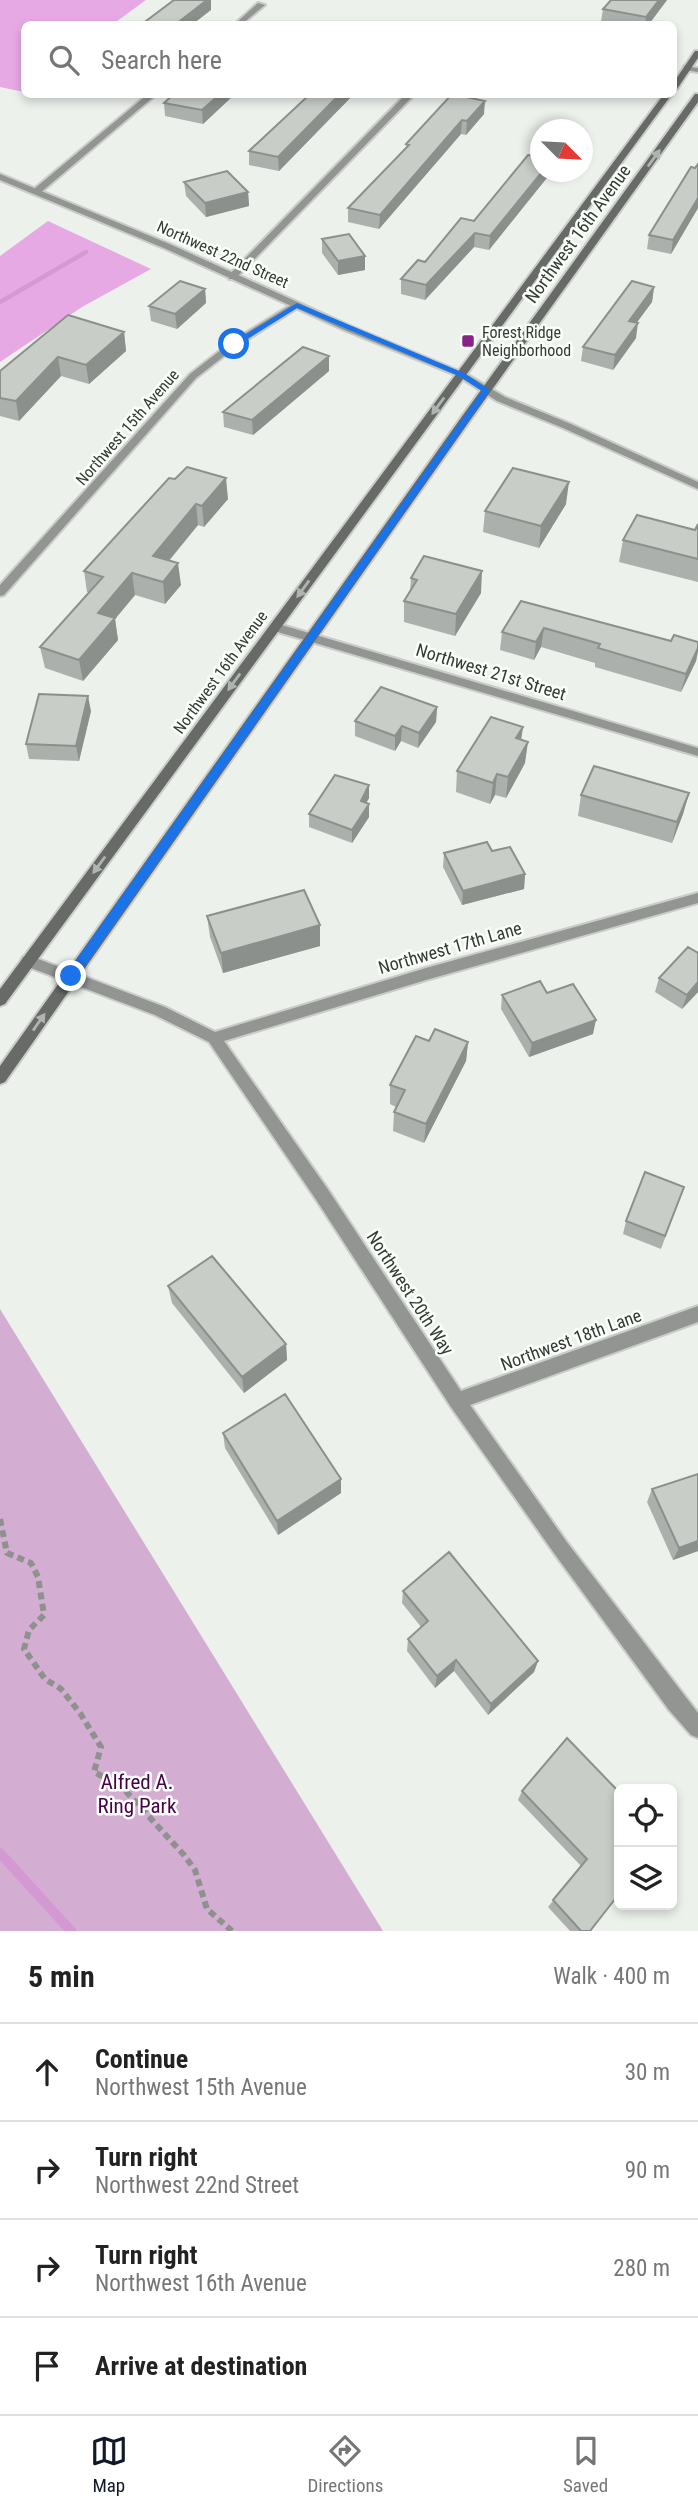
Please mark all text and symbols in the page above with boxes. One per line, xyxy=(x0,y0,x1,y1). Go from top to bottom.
search box xyxy=(21,21,677,98)
icon: search xyxy=(45,41,83,79)
text: Search here xyxy=(101,45,222,75)
north arrow xyxy=(530,119,593,182)
one-way arrow xyxy=(647,149,661,167)
street label: Northwest 16th Avenue xyxy=(520,161,635,307)
street label: Northwest 22nd Street xyxy=(154,217,292,292)
place label: Forest Ridge Neighborhood xyxy=(482,323,571,360)
route start xyxy=(218,328,249,359)
marker: Forest Ridge Neighborhood xyxy=(460,333,476,349)
street label: Northwest 15th Avenue xyxy=(72,366,183,489)
one-way arrow xyxy=(431,397,445,415)
one-way arrow xyxy=(296,580,310,598)
street label: Northwest 16th Avenue xyxy=(169,607,271,737)
street label: Northwest 21st Street xyxy=(414,639,569,704)
one-way arrow xyxy=(228,673,242,691)
one-way arrow xyxy=(93,856,107,874)
street label: Northwest 17th Lane xyxy=(376,917,524,978)
route end xyxy=(55,960,86,991)
one-way arrow xyxy=(32,1013,46,1031)
street label: Northwest 20th Way xyxy=(363,1227,459,1359)
street label: Northwest 18th Lane xyxy=(498,1304,644,1375)
park label: Alfred A. Ring Park xyxy=(98,1770,177,1818)
map controls xyxy=(614,1784,677,1910)
button: locate xyxy=(614,1784,677,1847)
button: layers xyxy=(614,1847,677,1910)
text: 5 min xyxy=(28,1959,95,1994)
text: Walk · 400 m xyxy=(553,1963,670,1990)
text: Continue xyxy=(95,2044,188,2074)
icon: ahead xyxy=(28,2053,66,2091)
text: 30 m xyxy=(625,2059,670,2086)
text: Northwest 15th Avenue xyxy=(95,2074,307,2101)
text: Turn right xyxy=(95,2142,197,2172)
icon: right xyxy=(28,2151,66,2189)
text: 90 m xyxy=(625,2157,670,2184)
text: Northwest 22nd Street xyxy=(95,2172,299,2199)
text: Turn right xyxy=(95,2240,197,2270)
icon: right xyxy=(28,2249,66,2287)
text: 280 m xyxy=(613,2255,670,2282)
text: Northwest 16th Avenue xyxy=(95,2270,307,2297)
icon: arrive xyxy=(28,2347,66,2385)
text: Arrive at destination xyxy=(95,2351,307,2381)
tab: Map xyxy=(90,2432,128,2497)
tab: Directions xyxy=(307,2432,383,2497)
tab: Saved xyxy=(563,2432,608,2497)

